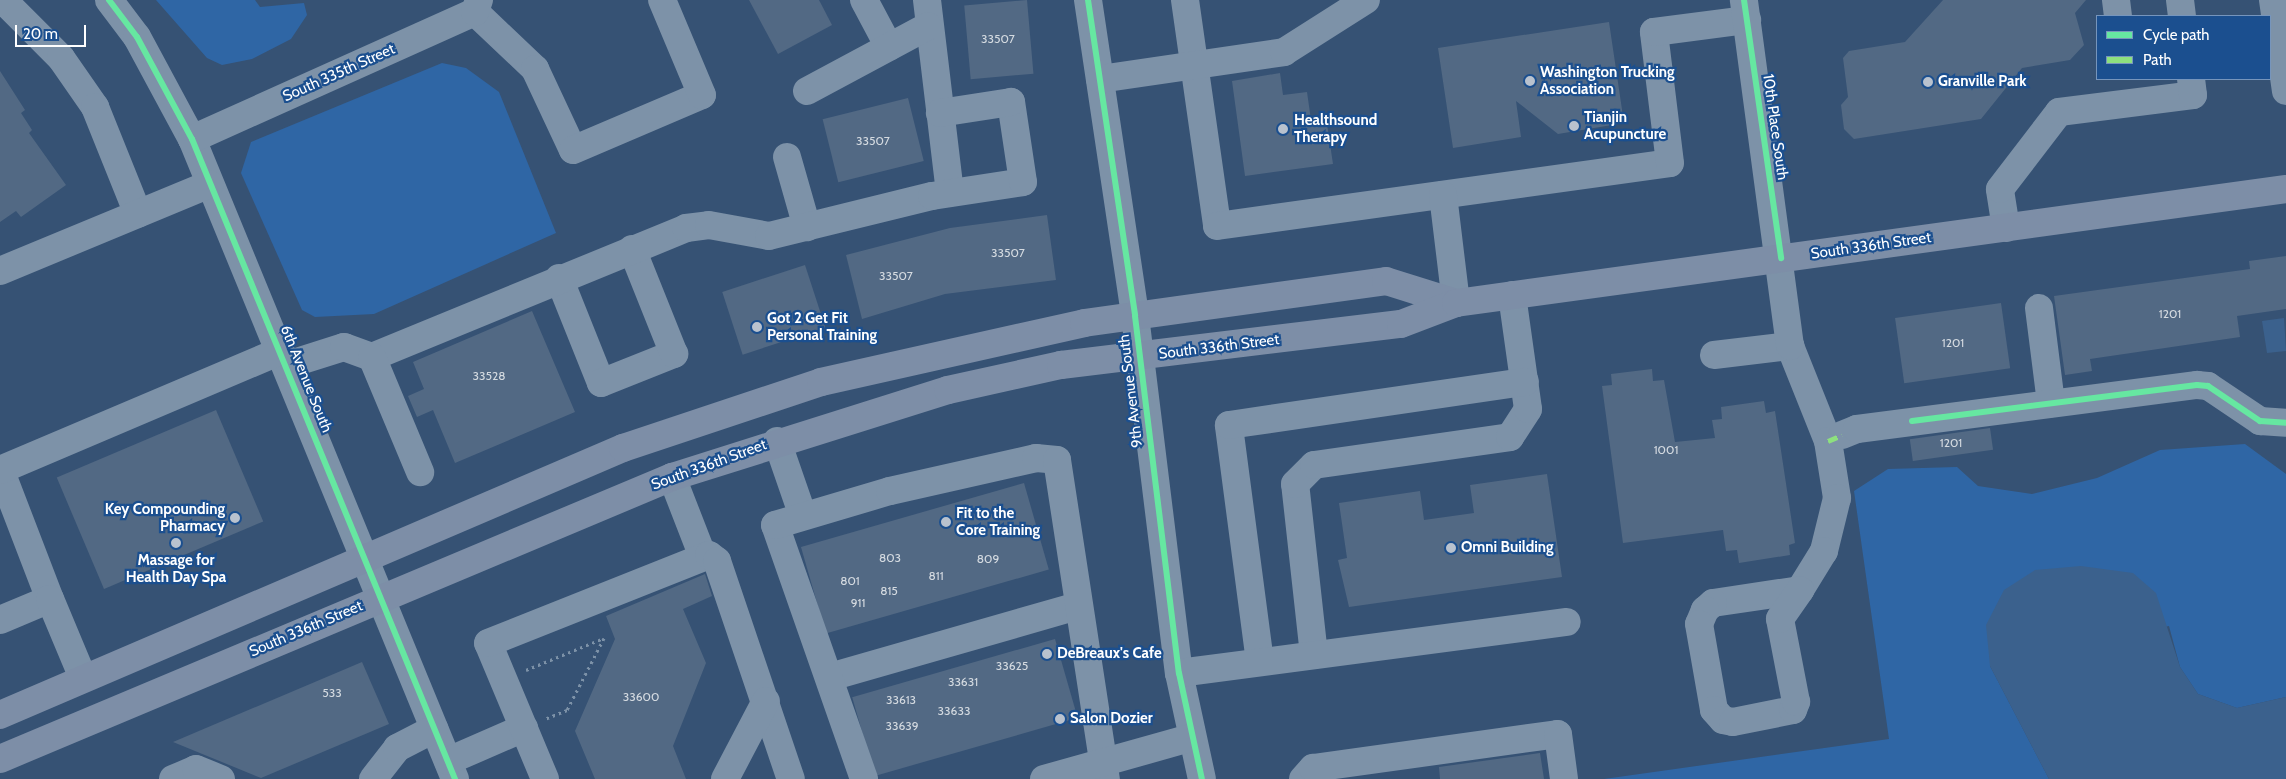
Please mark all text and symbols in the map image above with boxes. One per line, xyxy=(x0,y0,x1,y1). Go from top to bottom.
scale bar xyxy=(18,15,89,47)
legend xyxy=(2096,15,2271,80)
text: 20 m xyxy=(23,25,58,43)
text: Cycle path xyxy=(2143,26,2209,44)
house number: 33507 xyxy=(981,32,1015,46)
street label: South 335th Street xyxy=(280,40,398,106)
text: Path xyxy=(2143,51,2172,69)
place label: Washington Trucking Association xyxy=(1540,63,1675,98)
street label: 10th Place South xyxy=(1759,73,1791,181)
place label: Granville Park xyxy=(1938,73,2027,91)
marker: Washington Trucking Association xyxy=(1524,75,1536,87)
marker: Granville Park xyxy=(1922,76,1934,88)
place label: Tianjin Acupuncture xyxy=(1584,108,1666,143)
place label: Healthsound Therapy xyxy=(1294,111,1377,146)
marker: Tianjin Acupuncture xyxy=(1568,120,1580,132)
marker: Healthsound Therapy xyxy=(1276,122,1290,136)
house number: 33507 xyxy=(856,134,890,148)
street label: South 336th Street xyxy=(1810,229,1932,263)
house number: 33507 xyxy=(991,246,1025,260)
house number: 33507 xyxy=(879,269,913,283)
house number: 1201 xyxy=(2159,307,2181,321)
place label: Got 2 Get Fit Personal Training xyxy=(767,309,877,344)
marker: Got 2 Get Fit Personal Training xyxy=(751,321,763,333)
street label: 6th Avenue South xyxy=(276,323,336,435)
street label: South 336th Street xyxy=(1158,331,1280,363)
street label: 9th Avenue South xyxy=(1115,333,1147,449)
house number: 1201 xyxy=(1942,336,1964,350)
house number: 33528 xyxy=(472,369,506,383)
street label: South 336th Street xyxy=(649,436,769,494)
house number: 1201 xyxy=(1940,436,1962,450)
house number: 1001 xyxy=(1654,443,1678,457)
place label: Key Compounding Pharmacy xyxy=(105,500,225,535)
place label: Fit to the Core Training xyxy=(956,504,1040,539)
marker: Key Compounding Pharmacy xyxy=(229,512,241,524)
marker: Fit to the Core Training xyxy=(940,516,952,528)
marker: Massage for Health Day Spa xyxy=(170,537,182,549)
place label: Omni Building xyxy=(1461,539,1554,557)
marker: Omni Building xyxy=(1445,542,1457,554)
place label: Massage for Health Day Spa xyxy=(126,551,226,586)
house number: 803 xyxy=(879,551,901,565)
house number: 809 xyxy=(977,552,999,566)
house number: 811 xyxy=(928,569,944,583)
house number: 801 xyxy=(840,574,860,588)
house number: 815 xyxy=(880,584,898,598)
house number: 911 xyxy=(851,596,865,610)
street label: South 336th Street xyxy=(247,597,365,661)
place label: DeBreaux's Cafe xyxy=(1057,645,1162,663)
marker: DeBreaux's Cafe xyxy=(1041,648,1053,660)
house number: 33625 xyxy=(996,659,1028,673)
house number: 33631 xyxy=(948,675,978,689)
house number: 533 xyxy=(322,686,342,700)
house number: 33600 xyxy=(623,690,659,704)
house number: 33613 xyxy=(886,693,916,707)
house number: 33633 xyxy=(938,704,970,718)
place label: Salon Dozier xyxy=(1070,710,1153,728)
marker: Salon Dozier xyxy=(1054,713,1066,725)
house number: 33639 xyxy=(885,719,919,733)

